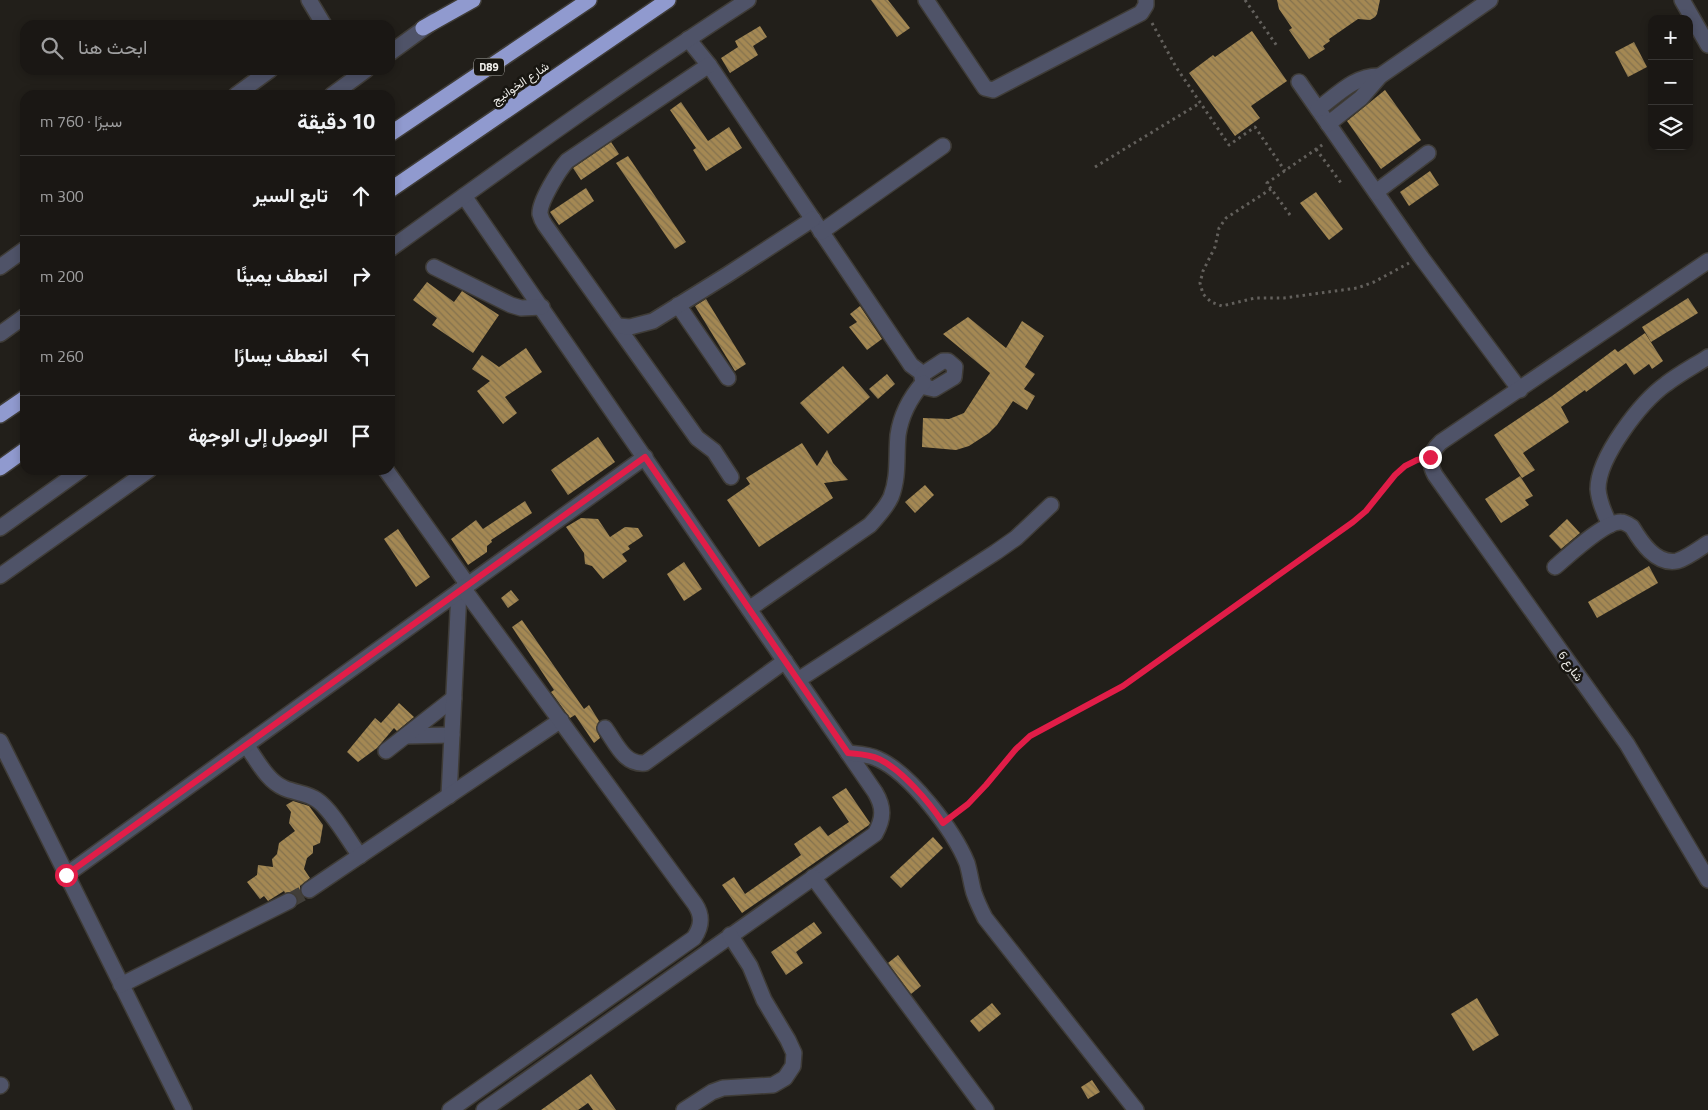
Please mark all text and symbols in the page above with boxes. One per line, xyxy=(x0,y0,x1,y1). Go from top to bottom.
map controls xyxy=(1648,15,1693,150)
button: + xyxy=(1648,15,1693,60)
search box xyxy=(20,20,395,75)
text: ابحث هنا xyxy=(78,32,147,61)
icon: search xyxy=(38,34,66,62)
street label: شارع الخوانيج xyxy=(487,57,553,109)
road number: D89 xyxy=(474,58,504,76)
button: − xyxy=(1648,60,1693,105)
text: 10 دقيقة xyxy=(297,105,375,137)
button: layers xyxy=(1648,105,1693,150)
text: سيرًا · 760 m xyxy=(40,109,122,133)
text: تابع السير xyxy=(253,180,328,209)
icon: ahead xyxy=(347,182,375,210)
text: 300 m xyxy=(40,184,84,208)
text: انعطف يمينًا xyxy=(236,260,328,289)
icon: right xyxy=(347,262,375,290)
text: 200 m xyxy=(40,264,84,288)
text: انعطف يسارًا xyxy=(234,340,328,369)
icon: left xyxy=(347,342,375,370)
text: 260 m xyxy=(40,344,84,368)
text: الوصول إلى الوجهة xyxy=(188,420,328,449)
icon: arrive xyxy=(347,422,375,450)
route end xyxy=(1419,446,1442,469)
street label: شارع 6 xyxy=(1554,647,1588,685)
route start xyxy=(55,864,78,887)

